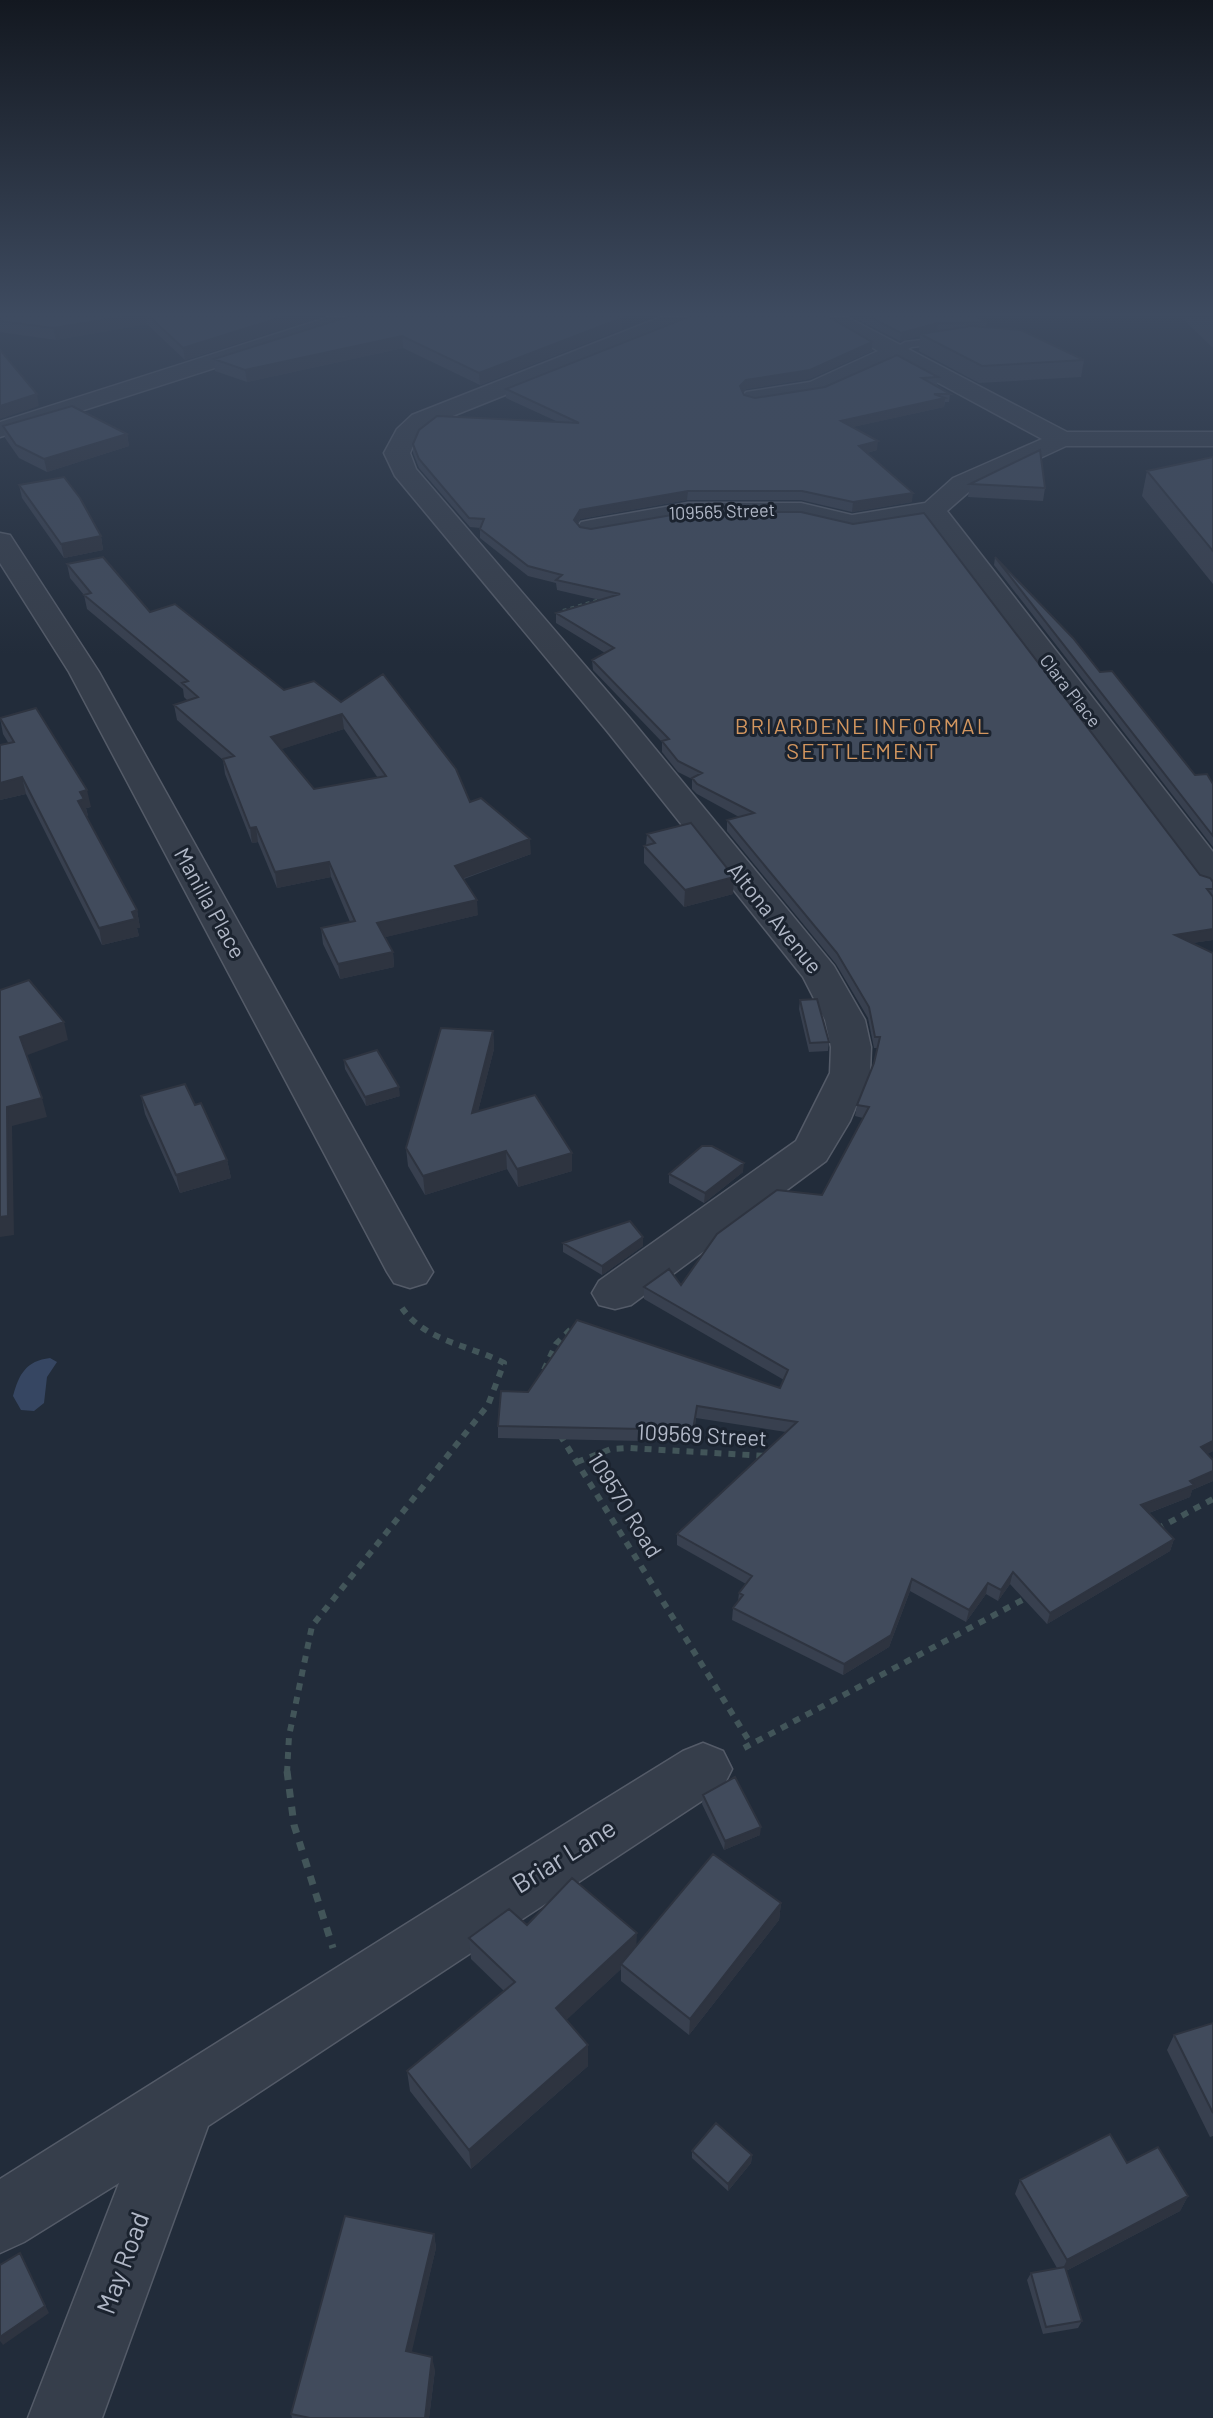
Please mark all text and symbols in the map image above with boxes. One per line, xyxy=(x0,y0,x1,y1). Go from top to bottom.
street label: 109565 Street xyxy=(668,498,776,524)
street label: Clara Place xyxy=(1035,650,1106,731)
district label: BRIARDENE INFORMAL SETTLEMENT xyxy=(735,712,991,763)
street label: Manilla Place xyxy=(170,843,252,962)
street label: Altona Avenue xyxy=(723,857,829,978)
street label: 109569 Street xyxy=(636,1418,768,1450)
street label: 109570 Road xyxy=(583,1447,668,1562)
street label: Briar Lane xyxy=(506,1811,621,1899)
street label: May Road xyxy=(89,2207,154,2318)

